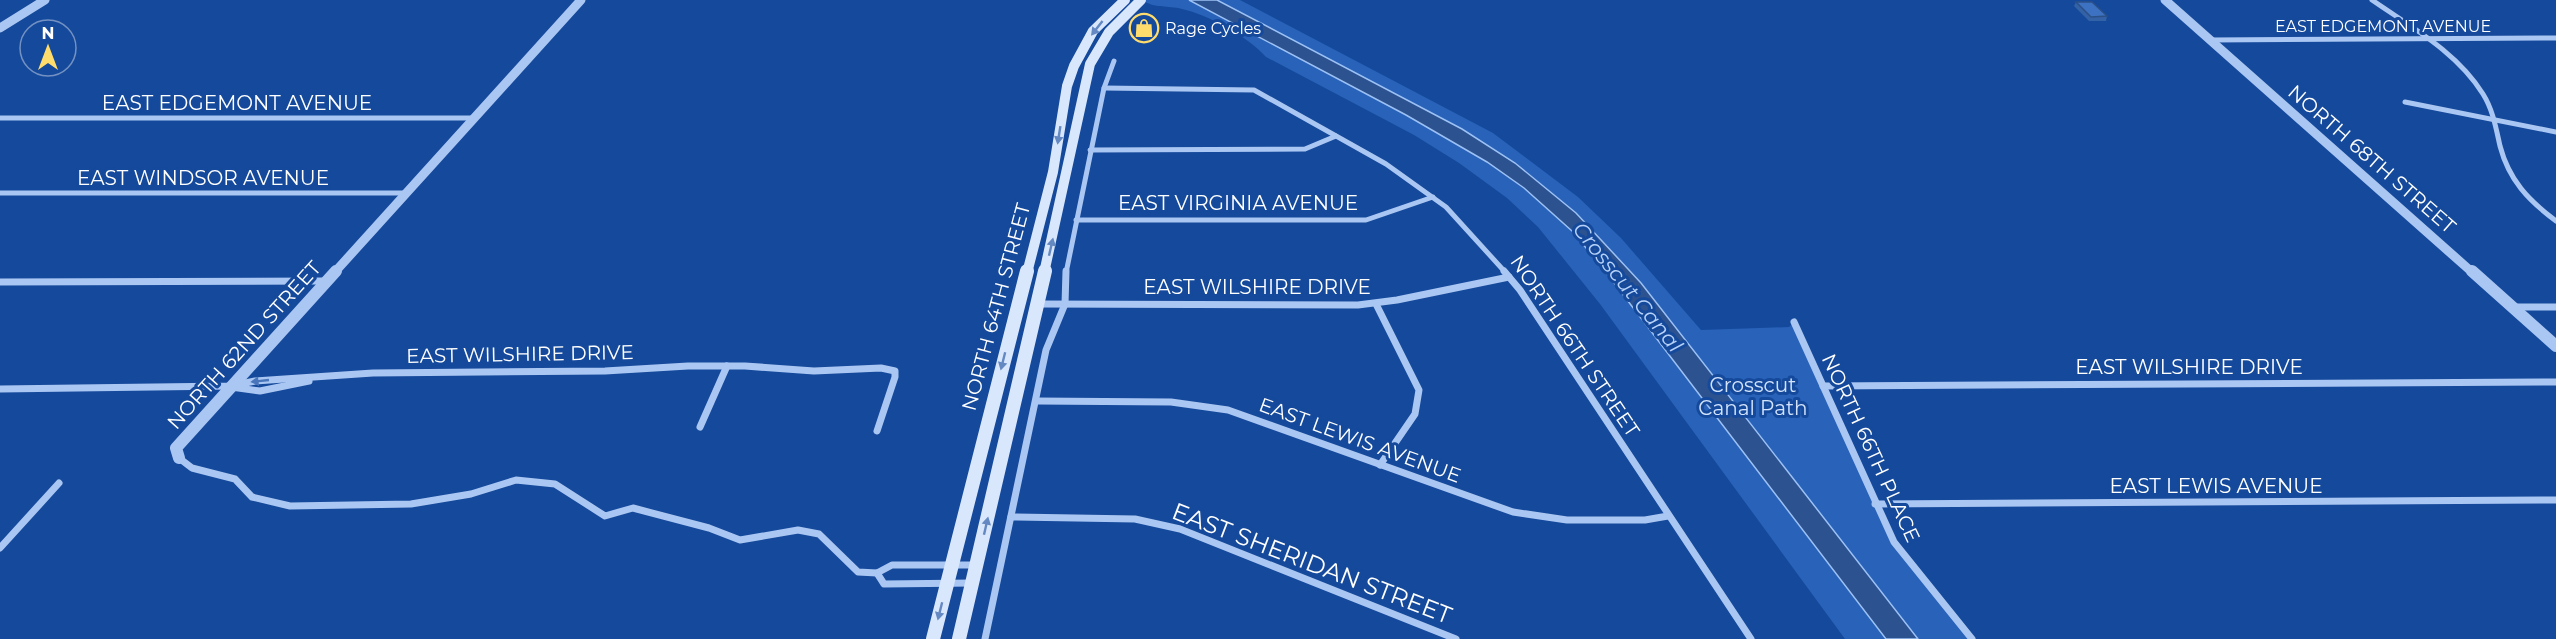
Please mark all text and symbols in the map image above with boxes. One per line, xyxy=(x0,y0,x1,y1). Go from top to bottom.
shop icon: Rage Cycles xyxy=(1128,12,1160,44)
street label: EAST EDGEMONT AVENUE xyxy=(2275,17,2491,36)
north arrow xyxy=(18,18,78,78)
place label: Rage Cycles xyxy=(1165,19,1261,38)
one-way arrow xyxy=(1091,20,1103,35)
text: N xyxy=(42,24,54,43)
street label: NORTH 68TH STREET xyxy=(2283,80,2461,239)
street label: EAST EDGEMONT AVENUE xyxy=(102,91,372,115)
one-way arrow xyxy=(1054,126,1063,145)
street label: EAST WINDSOR AVENUE xyxy=(77,166,329,190)
street label: EAST VIRGINIA AVENUE xyxy=(1118,191,1358,215)
street label: NORTH 64TH STREET xyxy=(957,200,1035,413)
water label: Crosscut Canal xyxy=(1568,217,1688,357)
one-way arrow xyxy=(1046,238,1056,256)
street label: NORTH 66TH STREET xyxy=(1505,251,1645,442)
street label: NORTH 62ND STREET xyxy=(162,256,326,434)
street label: EAST WILSHIRE DRIVE xyxy=(1143,275,1371,299)
street label: EAST WILSHIRE DRIVE xyxy=(406,340,634,368)
street label: NORTH 66TH PLACE xyxy=(1817,350,1925,546)
one-way arrow xyxy=(998,352,1008,370)
street label: EAST WILSHIRE DRIVE xyxy=(2075,355,2303,379)
park label: Crosscut Canal Path xyxy=(1698,373,1808,420)
one-way arrow xyxy=(251,376,270,386)
street label: EAST LEWIS AVENUE xyxy=(1256,392,1464,488)
street label: EAST LEWIS AVENUE xyxy=(2109,474,2323,498)
street label: EAST SHERIDAN STREET xyxy=(1168,496,1456,630)
one-way arrow xyxy=(981,516,991,535)
one-way arrow xyxy=(934,602,944,620)

